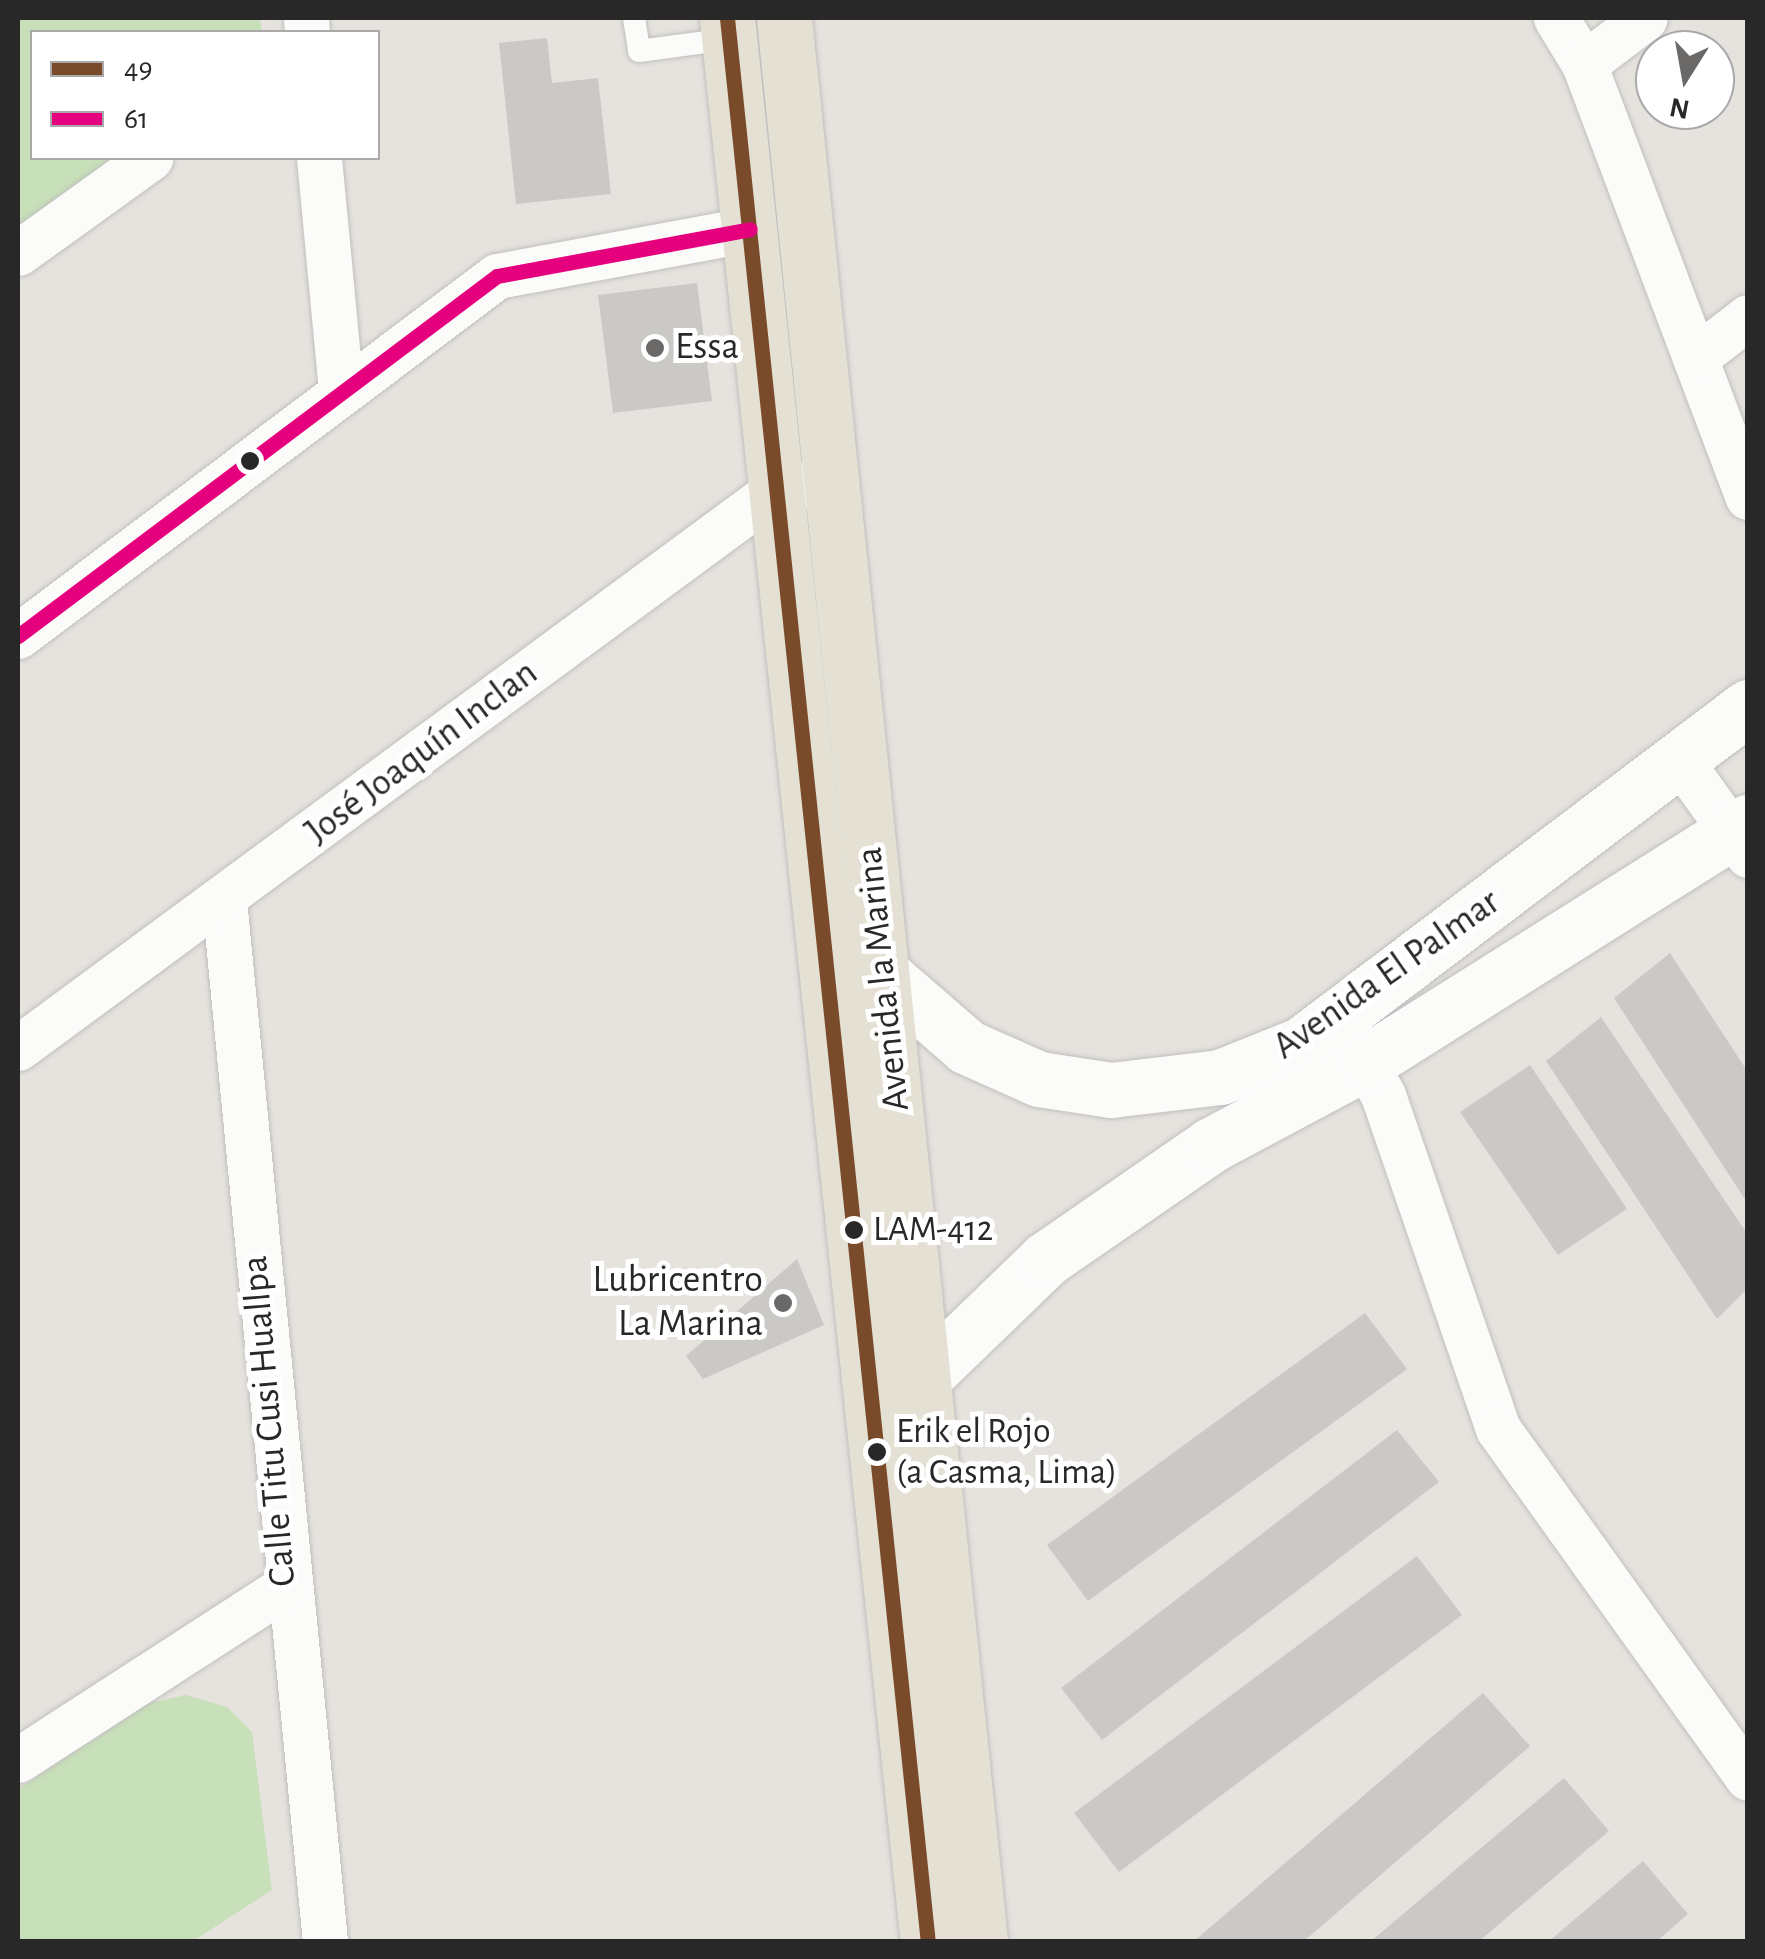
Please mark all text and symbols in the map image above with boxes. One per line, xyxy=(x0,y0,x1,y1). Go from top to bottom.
legend xyxy=(30,30,380,160)
north arrow xyxy=(1635,30,1735,130)
text: 49 xyxy=(124,54,153,84)
text: N xyxy=(1667,92,1692,123)
text: 61 xyxy=(124,104,148,134)
place label: Essa xyxy=(675,325,739,371)
marker: Essa xyxy=(644,337,666,359)
unlabelled marker xyxy=(240,451,260,471)
street label: José Joaquín Inclan xyxy=(297,651,547,855)
street label: Avenida la Marina xyxy=(847,845,921,1113)
street label: Avenida El Palmar xyxy=(1265,880,1509,1070)
place label: LAM-412 xyxy=(873,1208,993,1252)
marker: LAM-412 xyxy=(844,1220,864,1240)
street label: Calle Titu Cusi Huallpa xyxy=(233,1254,307,1588)
place label: Lubricentro La Marina xyxy=(592,1258,763,1348)
marker: Lubricentro La Marina xyxy=(772,1292,794,1314)
place label: Erik el Rojo (a Casma, Lima) xyxy=(896,1409,1117,1494)
marker: Erik el Rojo (a Casma, Lima) xyxy=(867,1442,887,1462)

